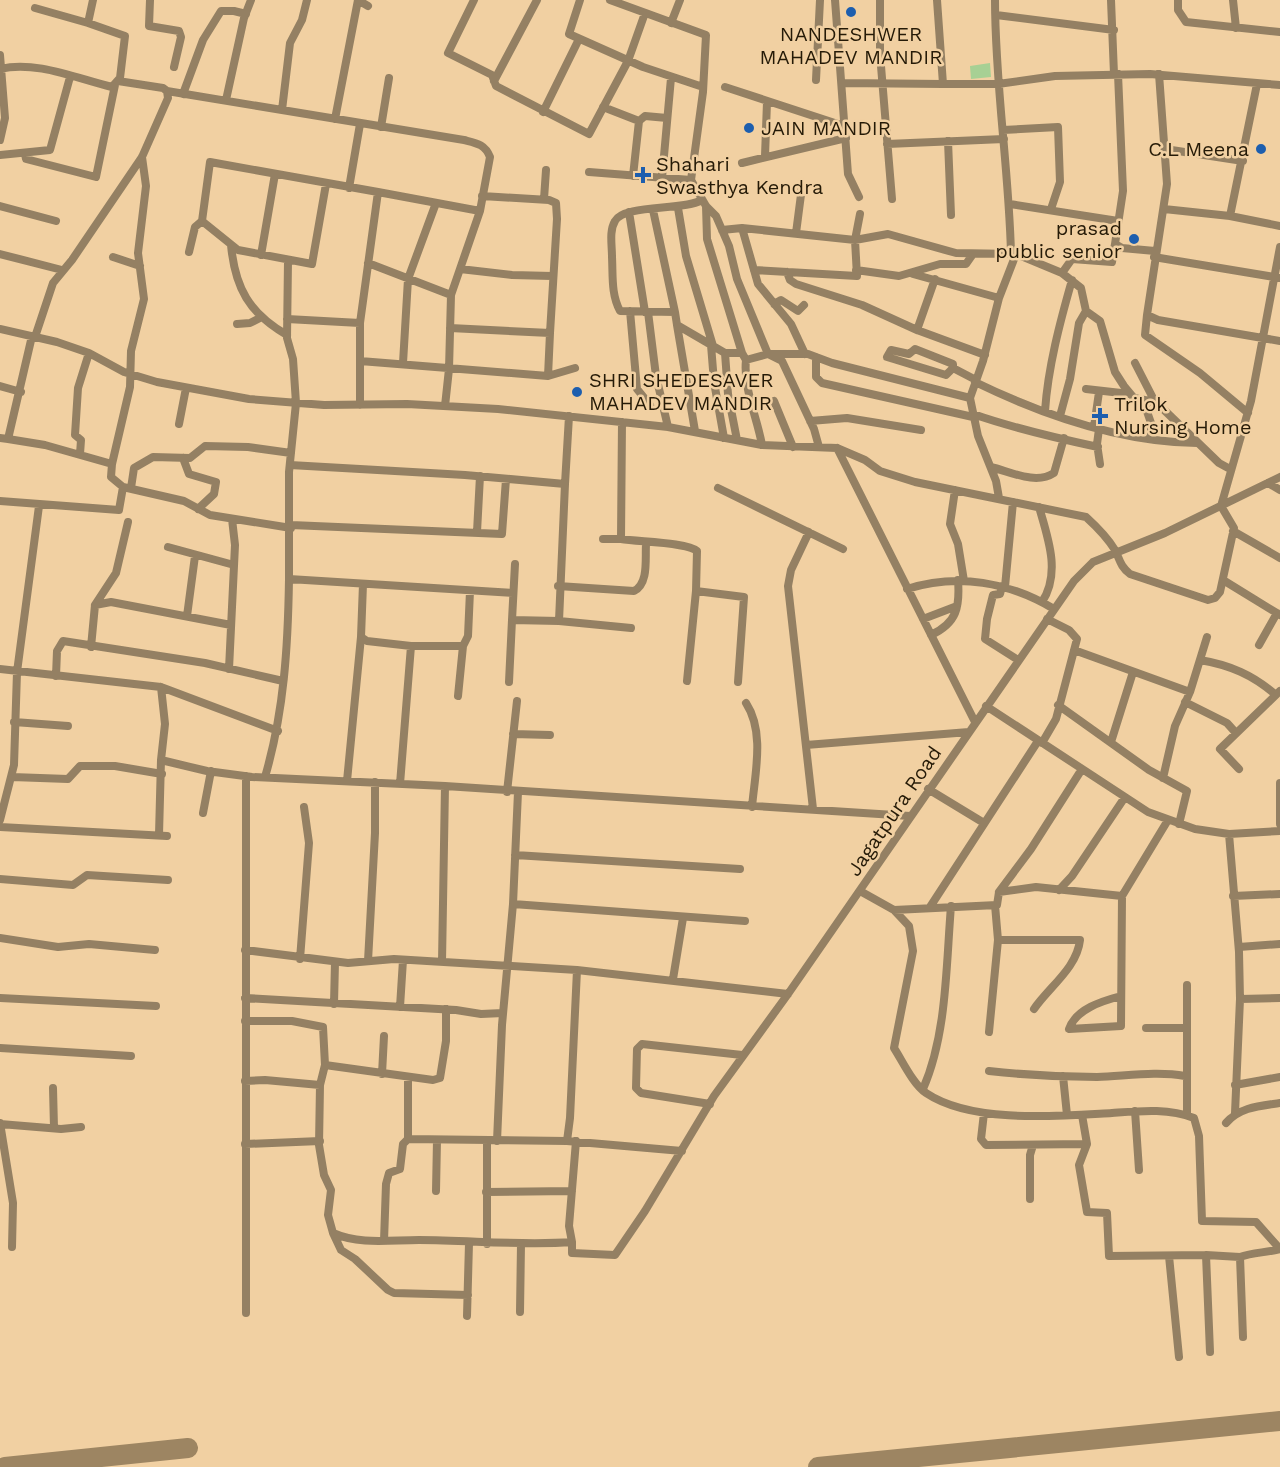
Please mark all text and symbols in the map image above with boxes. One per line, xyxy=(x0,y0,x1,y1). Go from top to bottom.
marker: NANDESHWER MAHADEV MANDIR xyxy=(844,5,858,19)
place label: NANDESHWER MAHADEV MANDIR xyxy=(759,22,943,69)
place label: JAIN MANDIR xyxy=(761,116,891,140)
marker: JAIN MANDIR xyxy=(742,121,756,135)
place label: C.L Meena xyxy=(1148,137,1249,161)
marker: C.L Meena xyxy=(1254,142,1268,156)
place label: Shahari Swasthya Kendra xyxy=(656,152,823,199)
marker: Shahari Swasthya Kendra xyxy=(634,166,652,184)
place label: prasad public senior xyxy=(995,216,1122,263)
marker: prasad public senior xyxy=(1127,232,1141,246)
place label: SHRI SHEDESAVER MAHADEV MANDIR xyxy=(589,368,774,415)
marker: SHRI SHEDESAVER MAHADEV MANDIR xyxy=(570,385,584,399)
place label: Trilok Nursing Home xyxy=(1114,392,1251,439)
marker: Trilok Nursing Home xyxy=(1091,407,1109,425)
street label: Jagatpura Road xyxy=(842,741,946,881)

